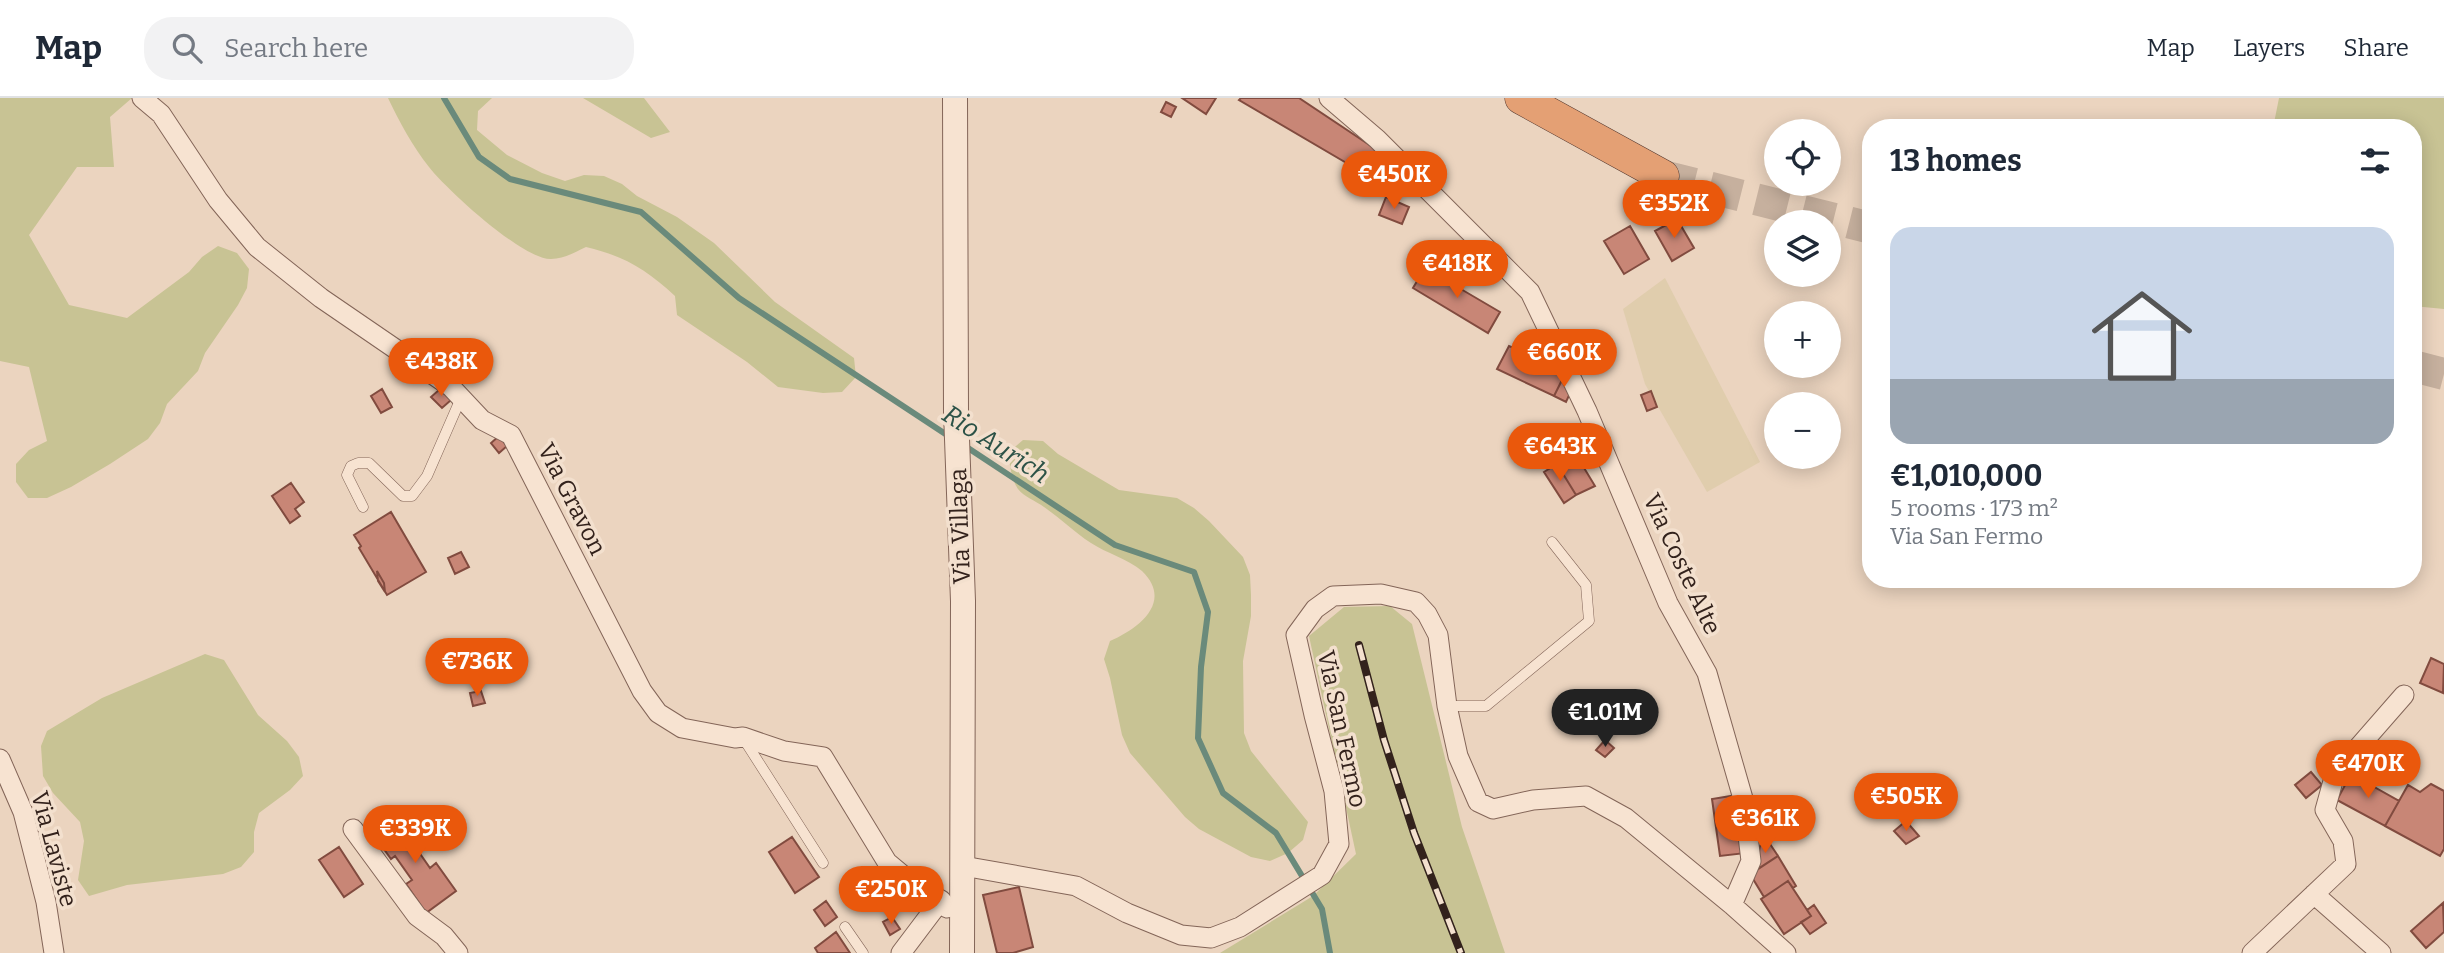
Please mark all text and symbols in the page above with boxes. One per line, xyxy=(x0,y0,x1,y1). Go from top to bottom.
search box xyxy=(144,17,634,80)
text: Map xyxy=(35,28,102,68)
icon: search xyxy=(168,29,206,67)
text: Search here xyxy=(224,33,368,64)
text: Map xyxy=(2147,34,2195,62)
text: Layers xyxy=(2233,34,2305,62)
text: Share xyxy=(2343,34,2409,62)
map controls xyxy=(1764,119,1841,469)
button: locate xyxy=(1764,119,1841,196)
icon: filters xyxy=(2356,142,2394,180)
text: 13 homes xyxy=(1890,143,2022,179)
pin: €450K xyxy=(1345,152,1443,211)
text: €450K xyxy=(1357,160,1431,188)
pin: €352K xyxy=(1625,180,1723,240)
text: €352K xyxy=(1639,189,1709,217)
button: layers xyxy=(1764,210,1841,287)
pin: €418K xyxy=(1408,240,1506,300)
text: €418K xyxy=(1422,249,1492,277)
icon: home xyxy=(2079,273,2205,399)
button: + xyxy=(1764,301,1841,378)
pin: €660K xyxy=(1515,330,1613,389)
pin: €438K xyxy=(392,338,490,398)
text: €660K xyxy=(1527,338,1601,366)
text: €438K xyxy=(404,347,478,375)
button: − xyxy=(1764,392,1841,469)
water label: Rio Aurich xyxy=(937,399,1055,490)
pin: €643K xyxy=(1511,424,1609,483)
text: €643K xyxy=(1523,432,1597,460)
street label: Via Gravon xyxy=(532,438,612,560)
text: €1,010,000 xyxy=(1890,458,2043,494)
street label: Via Villaga xyxy=(944,468,976,584)
street label: Via Coste Alte xyxy=(1637,489,1727,639)
text: 5 rooms · 173 m² xyxy=(1890,494,2058,522)
text: Via San Fermo xyxy=(1890,522,2043,550)
pin: €736K xyxy=(428,638,526,698)
text: €736K xyxy=(441,647,513,675)
street label: Via San Fermo xyxy=(1312,648,1372,810)
pin: €1.01M xyxy=(1548,690,1662,749)
text: €1.01M xyxy=(1568,698,1642,726)
pin: €470K xyxy=(2319,740,2417,800)
text: €470K xyxy=(2332,749,2404,777)
pin: €505K xyxy=(1857,774,1955,833)
text: €505K xyxy=(1870,782,1942,810)
street label: Via Laviste xyxy=(25,788,83,910)
pin: €361K xyxy=(1716,796,1814,855)
text: €361K xyxy=(1731,804,1799,832)
pin: €339K xyxy=(366,806,464,865)
text: €339K xyxy=(379,814,451,842)
pin: €250K xyxy=(842,866,940,926)
text: €250K xyxy=(855,875,927,903)

